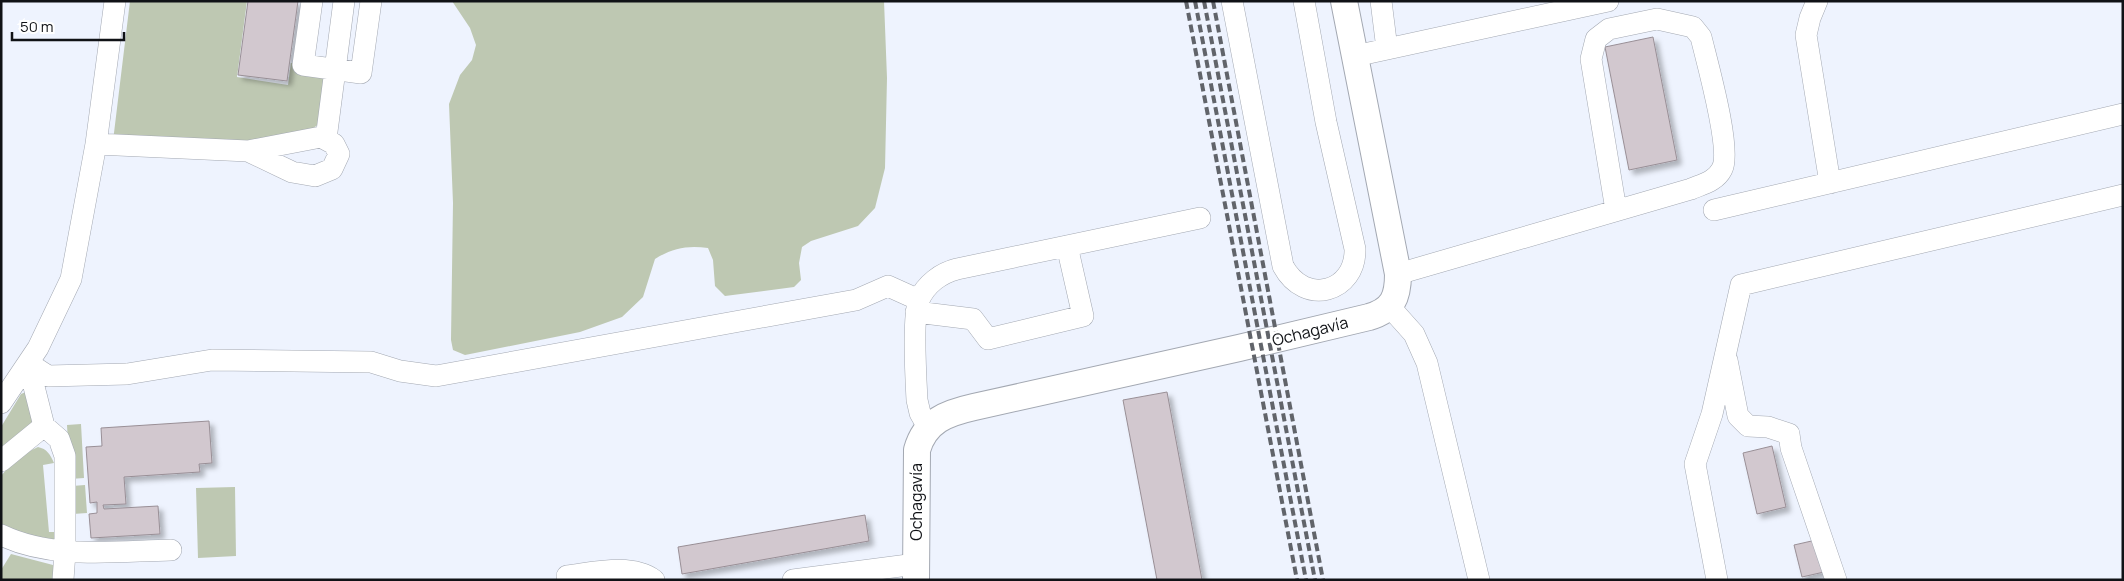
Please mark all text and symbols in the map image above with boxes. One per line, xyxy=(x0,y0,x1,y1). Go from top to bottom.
scale bar xyxy=(12,10,125,42)
text: 50 m xyxy=(20,16,54,37)
street label: Ochagavía xyxy=(1270,311,1350,351)
street label: Ochagavía xyxy=(905,463,927,541)

